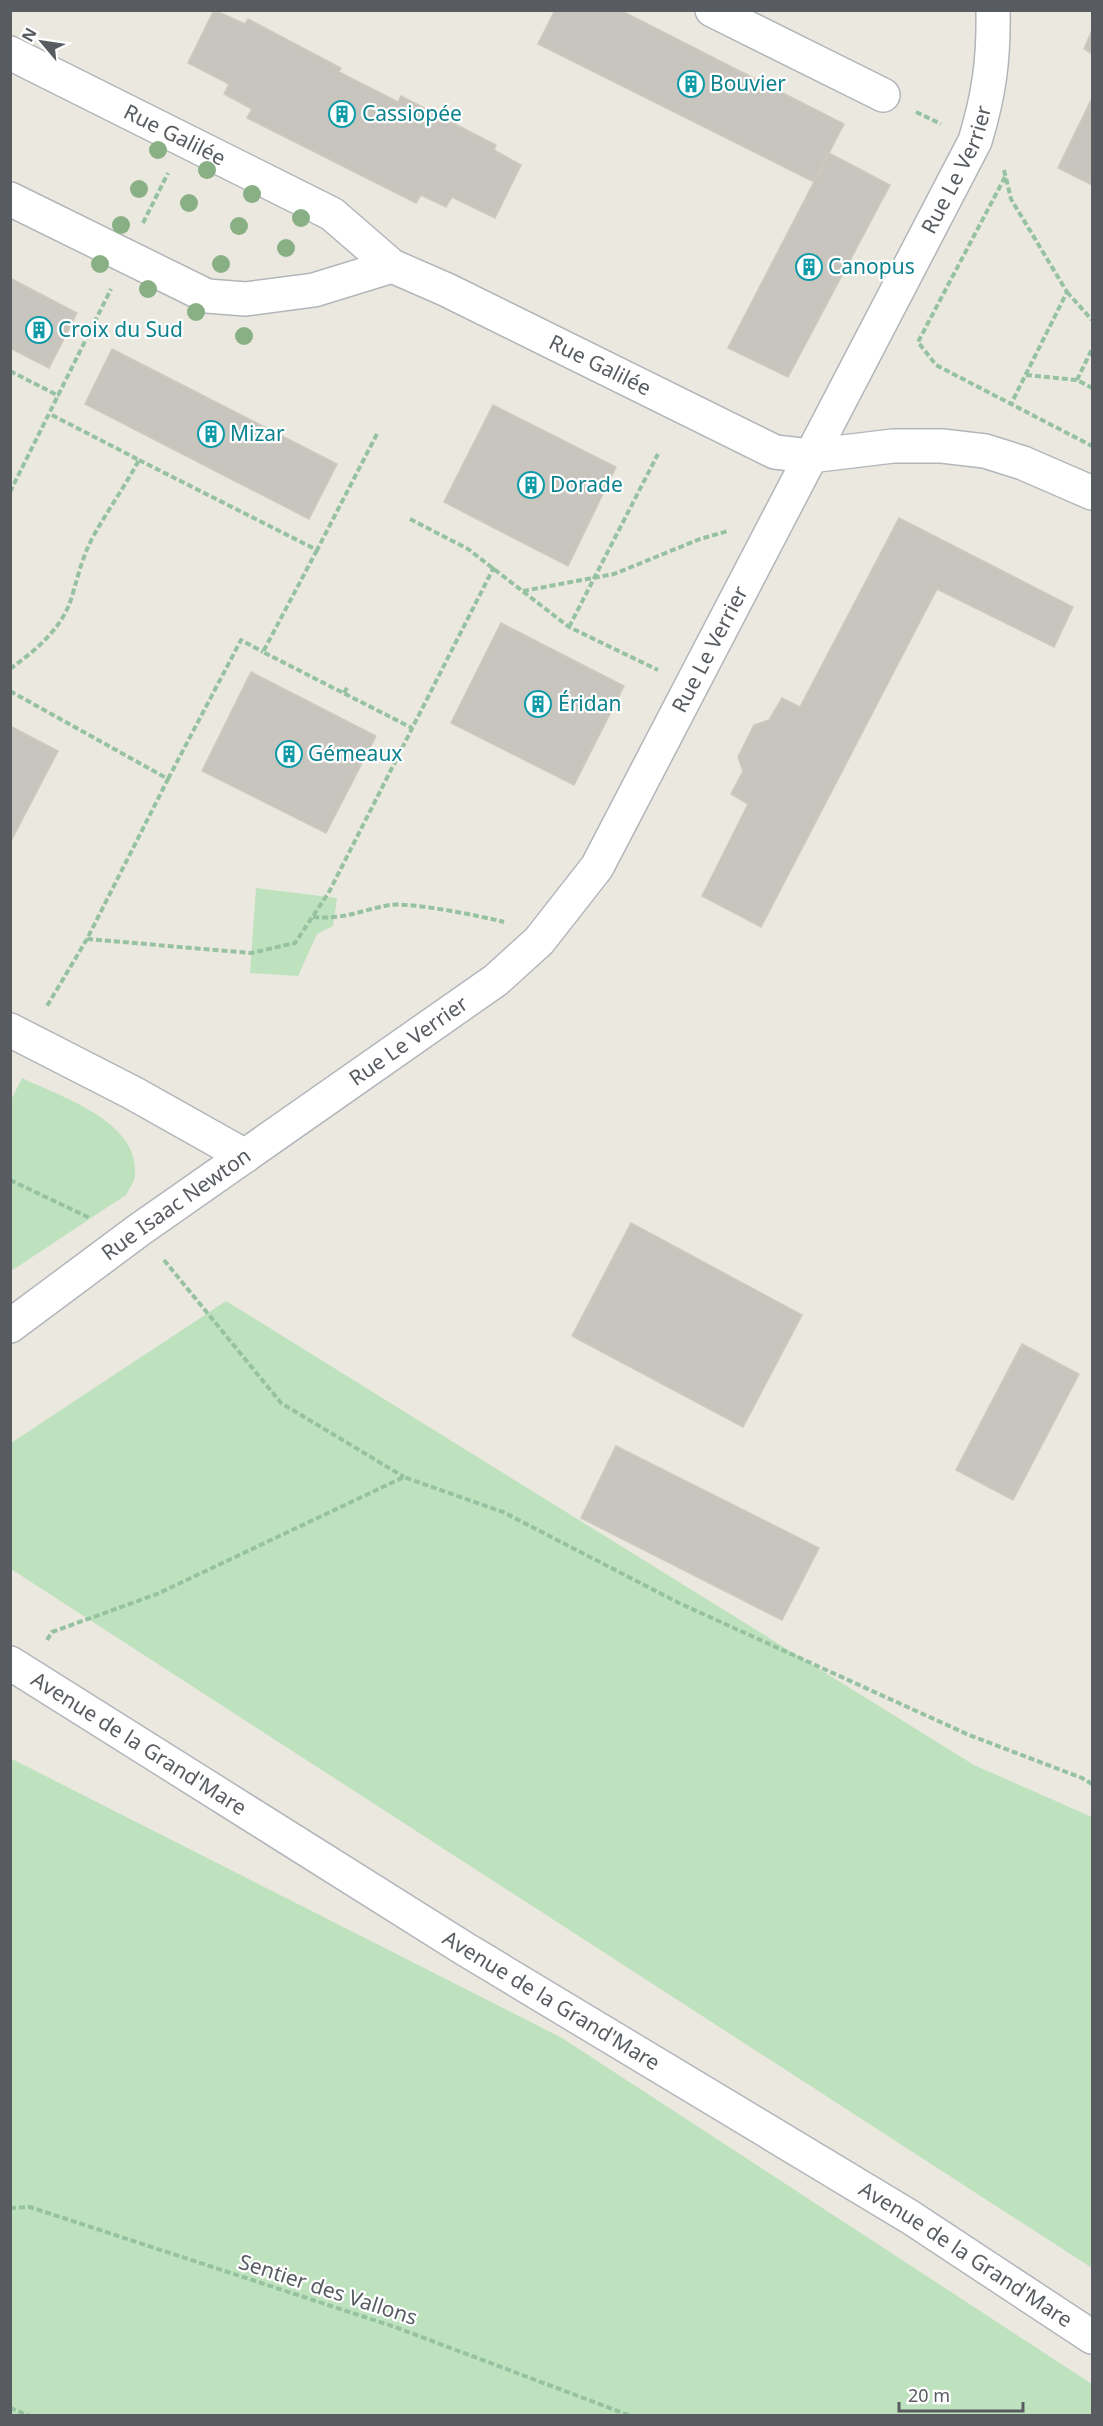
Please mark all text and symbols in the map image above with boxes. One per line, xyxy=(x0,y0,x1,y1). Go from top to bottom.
north arrow xyxy=(12,12,72,72)
text: N xyxy=(16,24,42,46)
building icon: Bouvier xyxy=(676,69,706,99)
place label: Bouvier xyxy=(710,69,786,97)
street label: Rue Galilée xyxy=(119,97,231,172)
building icon: Cassiopée xyxy=(327,99,357,129)
place label: Cassiopée xyxy=(362,99,462,127)
street label: Rue Le Verrier xyxy=(914,102,997,238)
building icon: Canopus xyxy=(794,252,824,282)
place label: Canopus xyxy=(828,252,915,280)
building icon: Croix du Sud xyxy=(24,315,54,345)
place label: Croix du Sud xyxy=(58,315,183,343)
street label: Rue Galilée xyxy=(545,328,656,402)
building icon: Mizar xyxy=(196,419,226,449)
place label: Mizar xyxy=(230,419,285,447)
building icon: Dorade xyxy=(516,470,546,500)
place label: Dorade xyxy=(550,470,623,498)
street label: Rue Le Verrier xyxy=(665,581,754,717)
building icon: Éridan xyxy=(523,689,553,719)
place label: Éridan xyxy=(558,689,621,717)
building icon: Gémeaux xyxy=(274,739,304,769)
place label: Gémeaux xyxy=(308,739,402,767)
street label: Rue Le Verrier xyxy=(343,989,473,1092)
street label: Rue Isaac Newton xyxy=(95,1141,256,1266)
street label: Avenue de la Grand'Mare xyxy=(26,1665,252,1821)
street label: Avenue de la Grand'Mare xyxy=(438,1924,666,2076)
street label: Avenue de la Grand'Mare xyxy=(854,2175,1078,2333)
street label: Sentier des Vallons xyxy=(235,2247,421,2331)
scale bar xyxy=(899,2375,1024,2413)
text: 20 m xyxy=(908,2383,950,2407)

